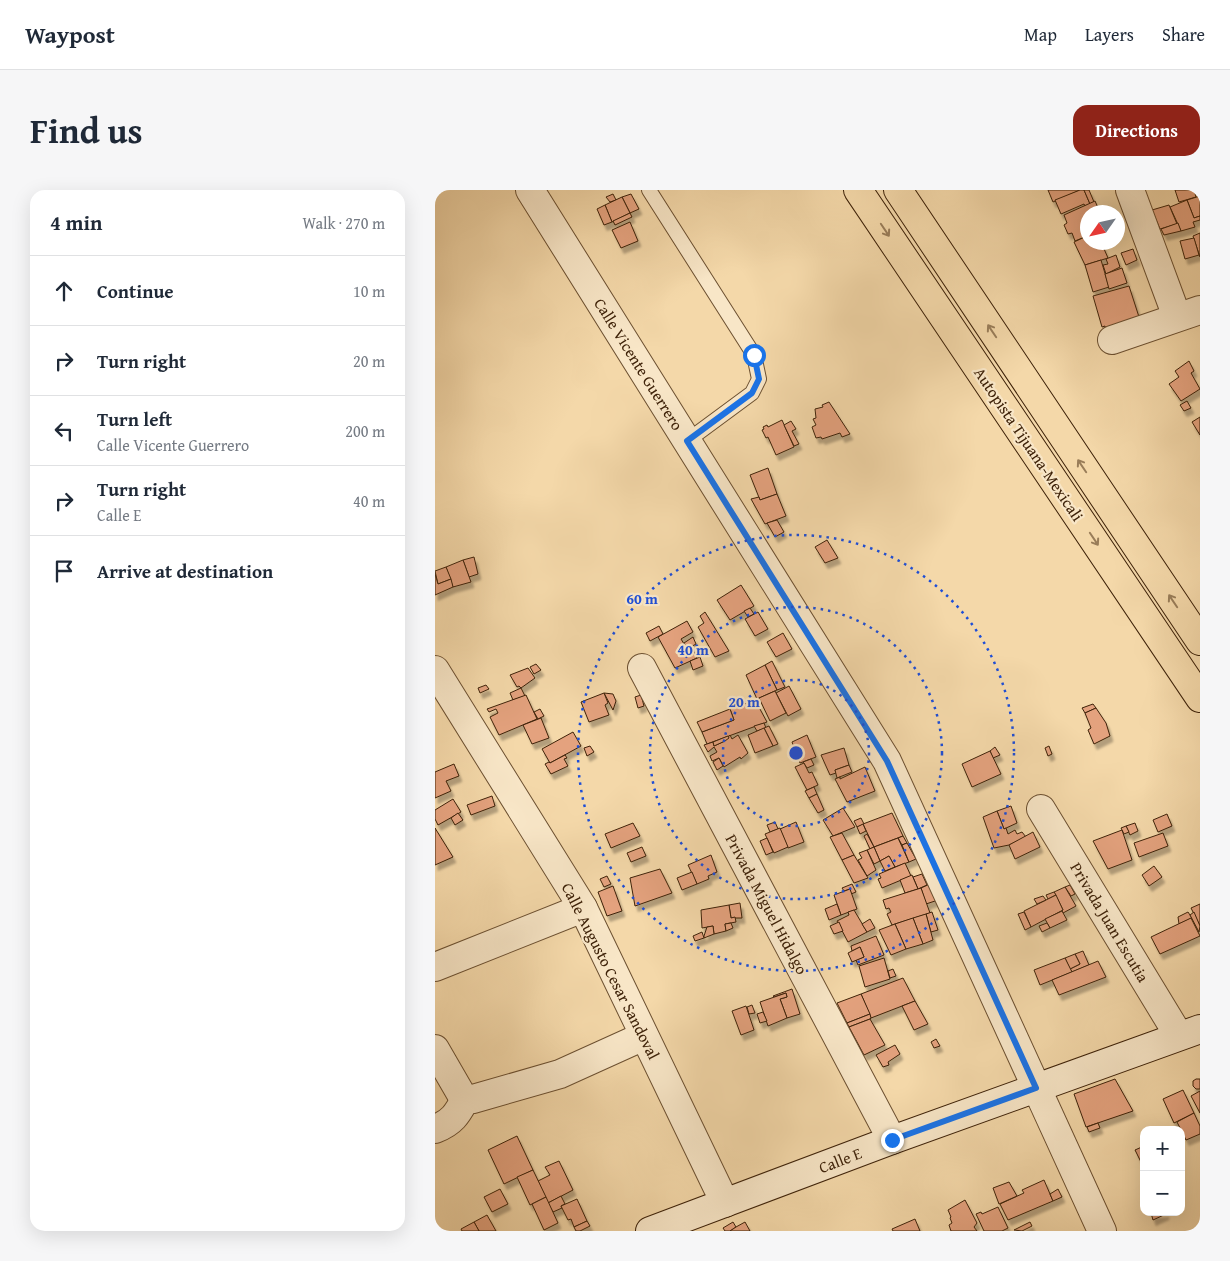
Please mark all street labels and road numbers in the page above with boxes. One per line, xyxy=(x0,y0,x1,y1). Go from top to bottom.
street label: Calle Vicente Guerrero xyxy=(589,293,689,435)
street label: Autopista Tijuana-Mexicali xyxy=(968,362,1090,526)
street label: Privada Miguel Hidalgo xyxy=(720,829,814,979)
street label: Privada Juan Escutia xyxy=(1065,857,1156,987)
street label: Calle Augusto Cesar Sandoval xyxy=(556,878,666,1064)
street label: Calle E xyxy=(815,1141,865,1179)

